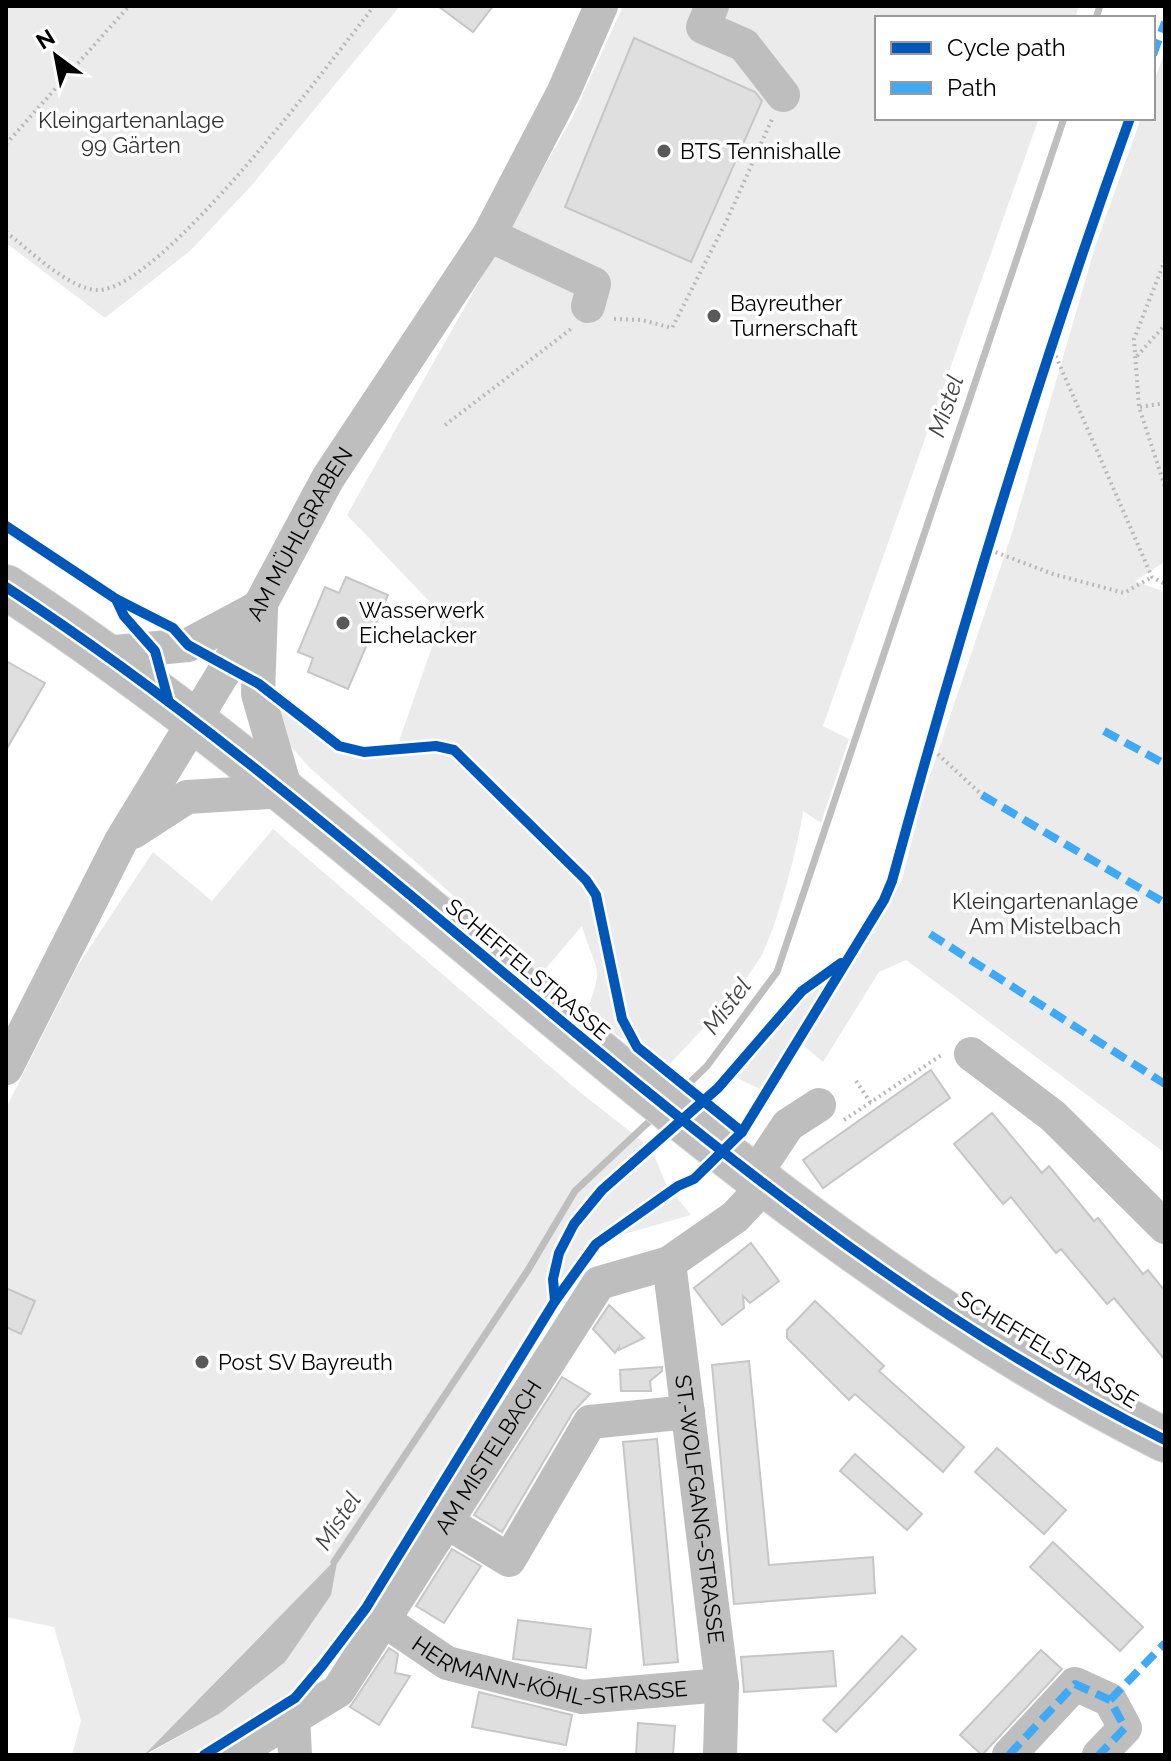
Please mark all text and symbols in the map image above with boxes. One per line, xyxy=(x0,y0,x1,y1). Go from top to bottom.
north arrow xyxy=(16,16,96,96)
legend xyxy=(875,16,1155,120)
text: N xyxy=(31,24,59,55)
text: Cycle path xyxy=(947,33,1066,62)
text: Path xyxy=(947,73,997,102)
park label: Kleingartenanlage 99 Gärten xyxy=(38,107,224,158)
place label: BTS Tennishalle xyxy=(680,138,841,164)
marker: BTS Tennishalle xyxy=(655,142,673,160)
place label: Bayreuther Turnerschaft xyxy=(730,290,859,341)
marker: Bayreuther Turnerschaft xyxy=(705,307,723,325)
water label: Mistel xyxy=(922,371,970,440)
street label: AM MÜHLGRABEN xyxy=(241,442,358,625)
place label: Wasserwerk Eichelacker xyxy=(359,597,485,648)
marker: Wasserwerk Eichelacker xyxy=(334,614,352,632)
park label: Kleingartenanlage Am Mistelbach xyxy=(952,888,1138,939)
street label: SCHEFFELSTRASSE xyxy=(441,893,615,1045)
water label: Mistel xyxy=(696,972,757,1040)
street label: SCHEFFELSTRASSE xyxy=(953,1285,1143,1413)
place label: Post SV Bayreuth xyxy=(218,1349,393,1375)
marker: Post SV Bayreuth xyxy=(193,1353,211,1371)
street label: ST.-WOLFGANG-STRASSE xyxy=(670,1373,730,1645)
street label: AM MISTELBACH xyxy=(429,1375,547,1538)
water label: Mistel xyxy=(308,1486,367,1555)
street label: HERMANN-KÖHL-STRASSE xyxy=(408,1630,689,1710)

